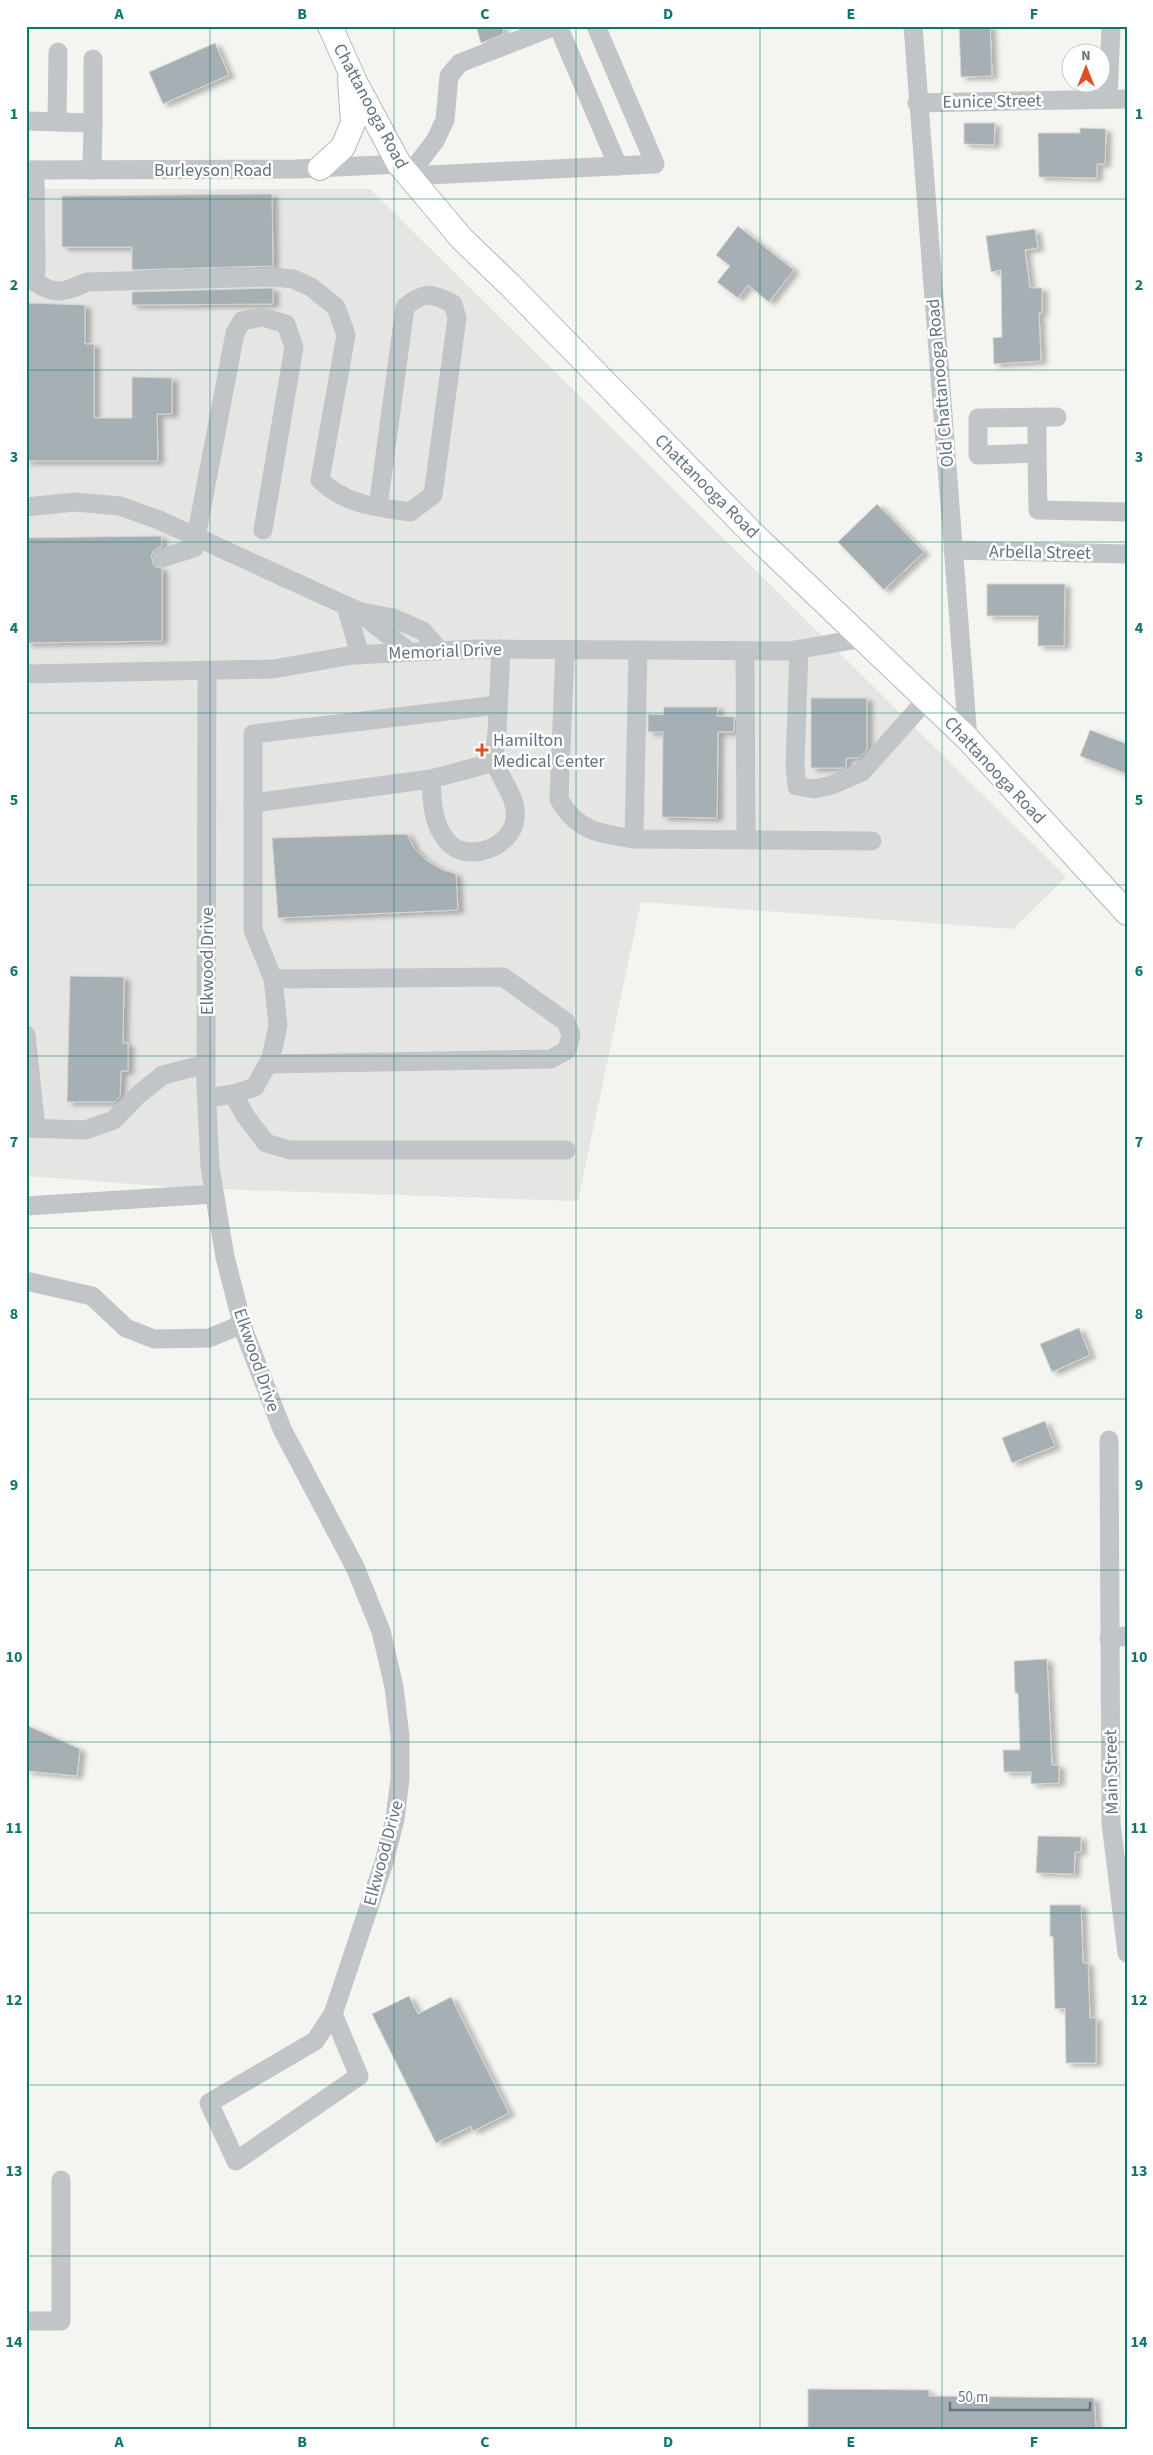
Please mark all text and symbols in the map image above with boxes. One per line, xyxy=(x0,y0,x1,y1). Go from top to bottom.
text: A xyxy=(113,3,124,25)
text: B xyxy=(297,3,307,25)
text: C xyxy=(480,3,490,25)
text: D xyxy=(663,3,673,25)
text: E xyxy=(847,3,855,25)
text: F xyxy=(1030,3,1038,25)
street label: Chattanooga Road xyxy=(327,39,414,173)
north arrow xyxy=(1060,42,1110,92)
text: N xyxy=(1081,46,1091,66)
street label: Eunice Street xyxy=(942,88,1042,115)
text: 1 xyxy=(10,103,18,125)
text: 1 xyxy=(1135,103,1143,125)
street label: Burleyson Road xyxy=(154,158,272,183)
text: 2 xyxy=(10,274,18,296)
text: 2 xyxy=(1135,274,1143,296)
street label: Old Chattanooga Road xyxy=(921,298,960,468)
street label: Chattanooga Road xyxy=(649,428,765,544)
text: 3 xyxy=(10,446,18,468)
text: 3 xyxy=(1135,446,1143,468)
street label: Arbella Street xyxy=(989,539,1091,566)
text: 4 xyxy=(10,617,19,639)
text: 4 xyxy=(1135,617,1144,639)
street label: Memorial Drive xyxy=(388,637,502,666)
street label: Chattanooga Road xyxy=(938,711,1051,830)
place label: Hamilton Medical Center xyxy=(493,728,606,774)
marker: Hamilton Medical Center xyxy=(475,743,489,757)
text: 5 xyxy=(10,789,18,811)
text: 5 xyxy=(1135,789,1143,811)
street label: Elkwood Drive xyxy=(195,907,220,1015)
text: 6 xyxy=(10,960,18,982)
text: 6 xyxy=(1135,960,1143,982)
text: 7 xyxy=(10,1131,18,1153)
text: 7 xyxy=(1135,1131,1143,1153)
text: 8 xyxy=(10,1303,18,1325)
text: 8 xyxy=(1135,1303,1143,1325)
street label: Elkwood Drive xyxy=(227,1305,286,1415)
text: 9 xyxy=(10,1474,18,1496)
text: 9 xyxy=(1135,1474,1143,1496)
text: 10 xyxy=(6,1646,22,1668)
text: 10 xyxy=(1131,1646,1147,1668)
street label: Main Street xyxy=(1098,1729,1125,1815)
street label: Elkwood Drive xyxy=(357,1798,410,1909)
text: 11 xyxy=(6,1817,22,1839)
text: 11 xyxy=(1131,1817,1147,1839)
text: 12 xyxy=(6,1989,22,2011)
text: 12 xyxy=(1131,1989,1147,2011)
text: 13 xyxy=(6,2160,22,2182)
text: 13 xyxy=(1131,2160,1147,2182)
text: 14 xyxy=(6,2331,23,2353)
text: 14 xyxy=(1131,2331,1148,2353)
scale bar xyxy=(950,2380,1090,2412)
text: 50 m xyxy=(958,2387,988,2408)
text: A xyxy=(113,2431,124,2453)
text: B xyxy=(297,2431,307,2453)
text: C xyxy=(480,2431,490,2453)
text: D xyxy=(663,2431,673,2453)
text: E xyxy=(847,2431,855,2453)
text: F xyxy=(1030,2431,1038,2453)

